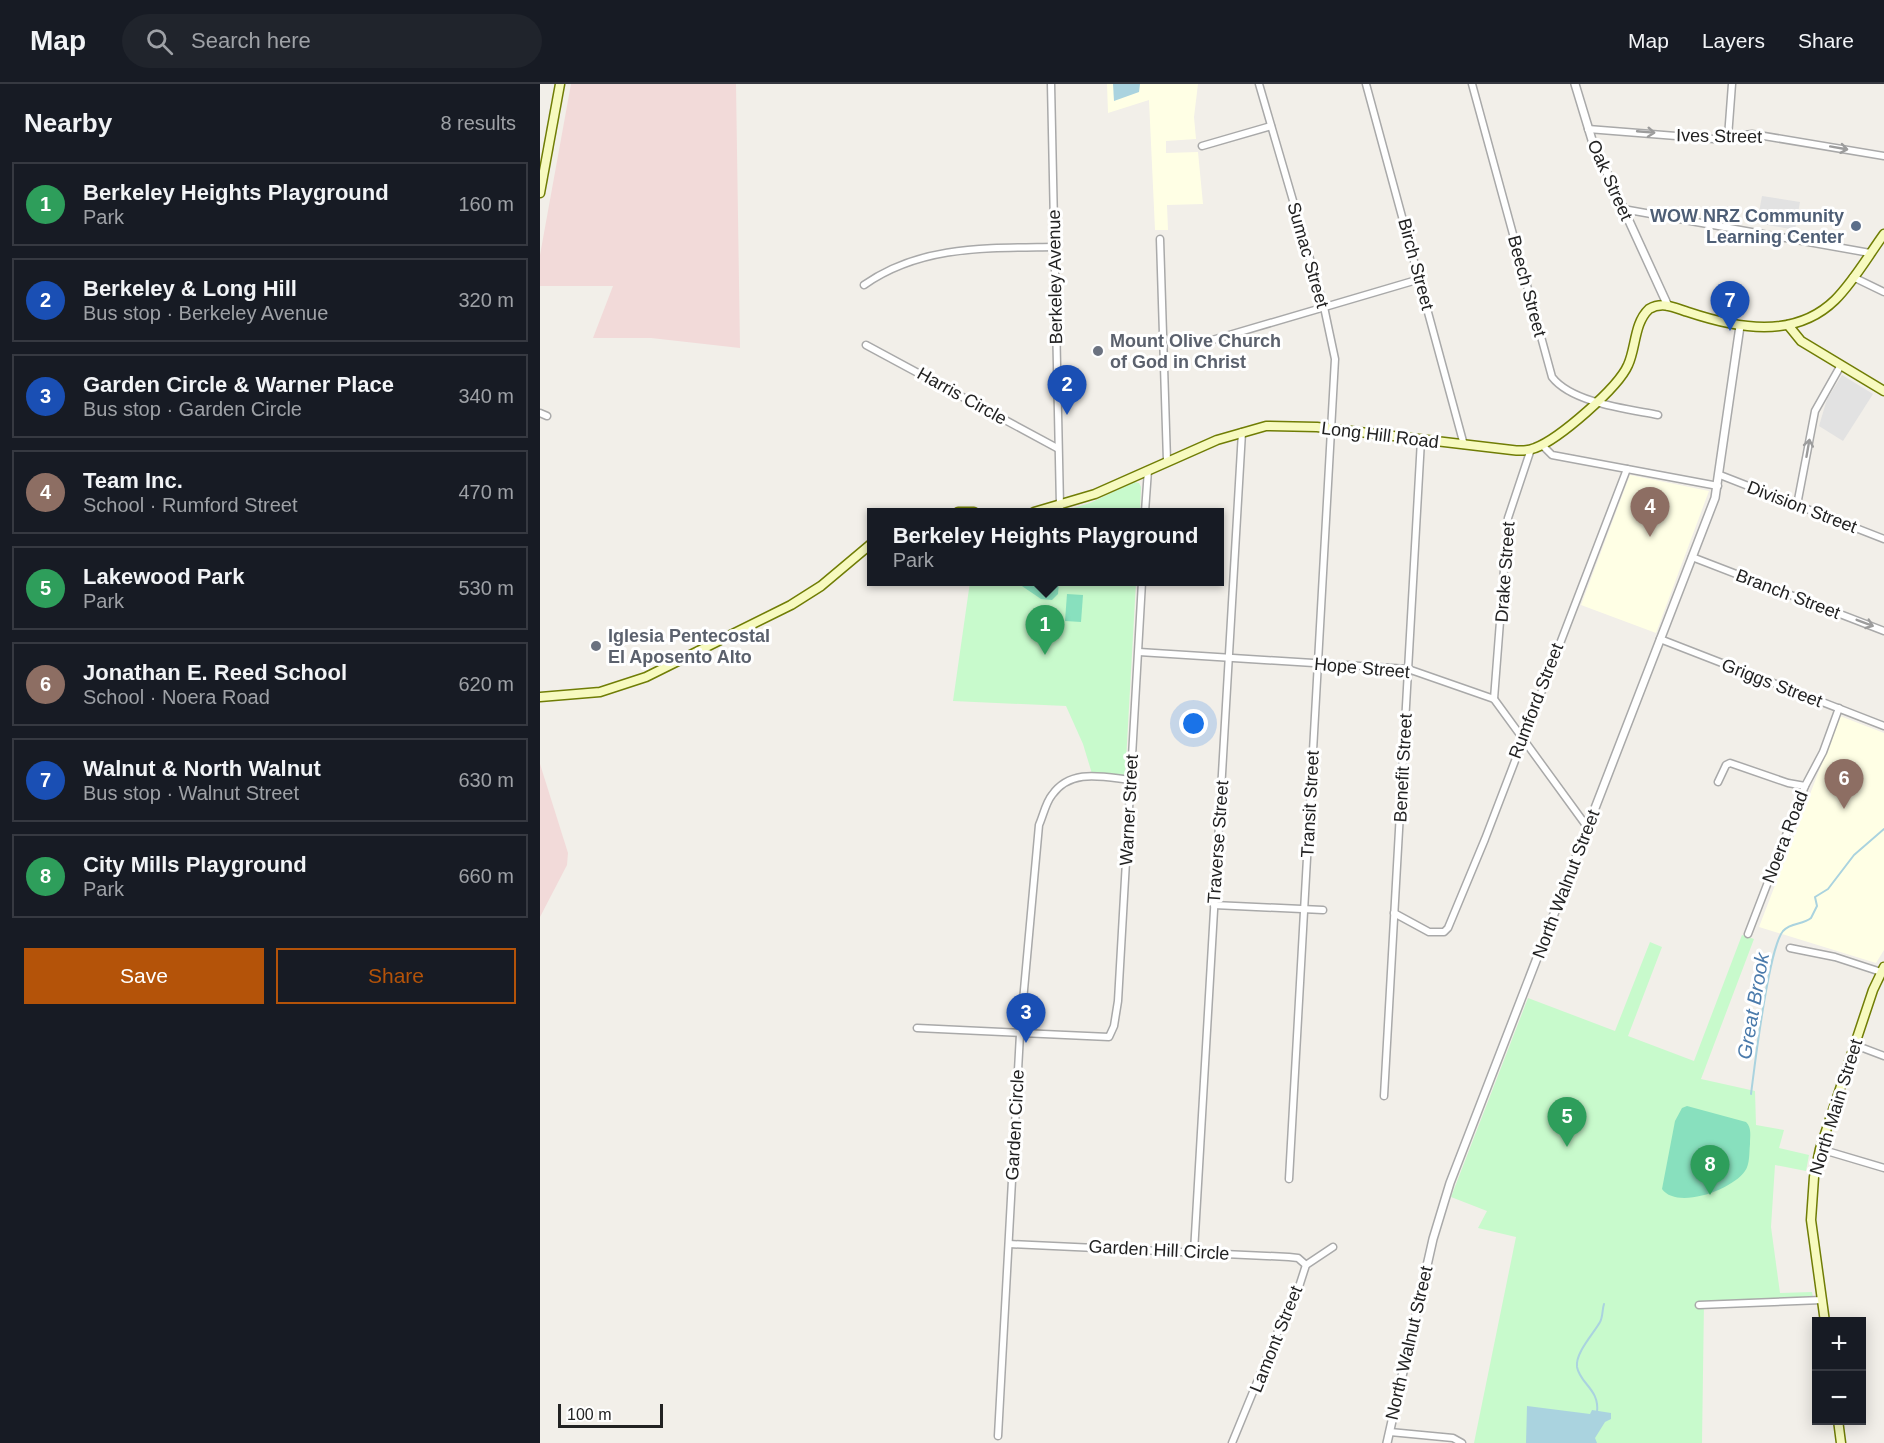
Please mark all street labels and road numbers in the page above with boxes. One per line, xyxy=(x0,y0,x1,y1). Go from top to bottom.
street label: Ives Street xyxy=(1676,125,1762,147)
street label: Oak Street xyxy=(1583,137,1637,223)
street label: Sumac Street xyxy=(1283,200,1333,310)
street label: Berkeley Avenue xyxy=(1044,209,1066,345)
street label: Birch Street xyxy=(1394,216,1438,312)
street label: Beech Street xyxy=(1504,233,1550,339)
street label: Harris Circle xyxy=(914,363,1010,429)
street label: Long Hill Road xyxy=(1320,418,1440,452)
street label: Division Street xyxy=(1744,477,1860,537)
street label: Drake Street xyxy=(1492,521,1518,623)
street label: Branch Street xyxy=(1733,565,1843,623)
street label: Rumford Street xyxy=(1505,640,1567,762)
street label: Hope Street xyxy=(1313,654,1411,682)
street label: Griggs Street xyxy=(1719,655,1825,711)
street label: Benefit Street xyxy=(1390,713,1416,823)
street label: Transit Street xyxy=(1297,750,1323,858)
street label: Warner Street xyxy=(1116,754,1142,866)
street label: Traverse Street xyxy=(1204,780,1232,904)
street label: Noera Road xyxy=(1758,788,1812,886)
street label: North Walnut Street xyxy=(1528,807,1604,961)
street label: North Main Street xyxy=(1806,1037,1866,1177)
street label: Garden Circle xyxy=(1002,1069,1028,1181)
street label: Garden Hill Circle xyxy=(1088,1236,1230,1264)
street label: North Walnut Street xyxy=(1382,1264,1436,1422)
street label: Lamont Street xyxy=(1246,1283,1306,1395)

